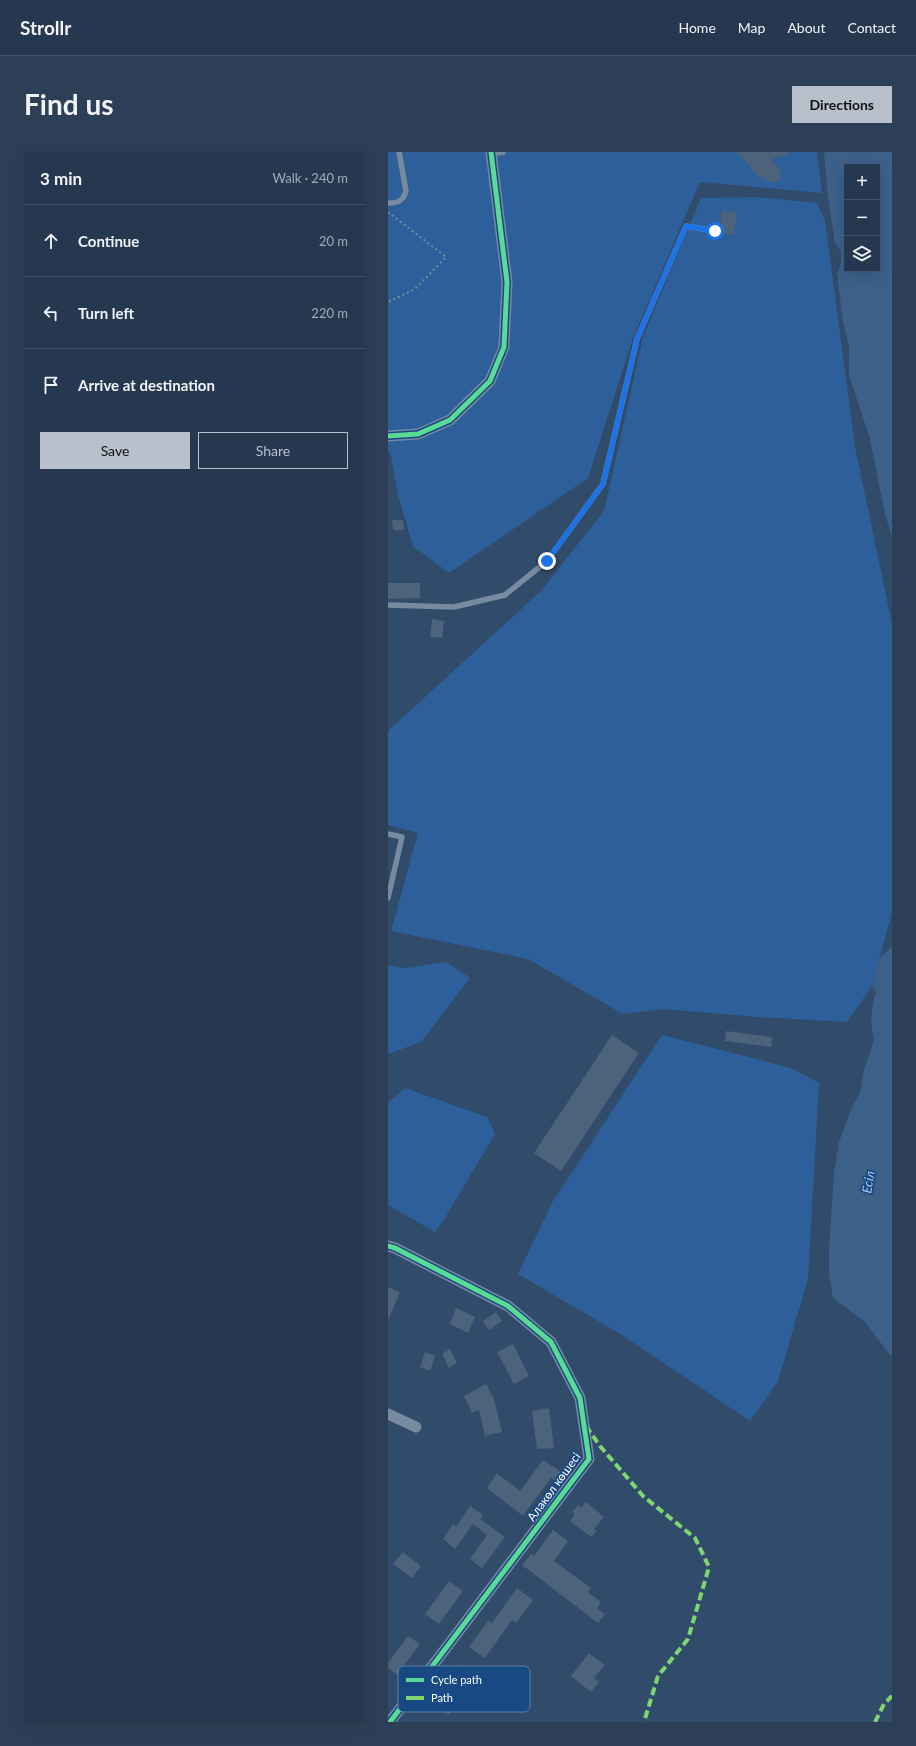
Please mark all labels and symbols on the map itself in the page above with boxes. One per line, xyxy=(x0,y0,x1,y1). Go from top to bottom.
route start xyxy=(706,222,724,240)
route end xyxy=(538,552,556,570)
water label: Есіл xyxy=(858,1169,878,1195)
street label: Алакөл көшесі xyxy=(524,1449,584,1524)
legend xyxy=(398,1666,530,1712)
text: Cycle path xyxy=(431,1673,482,1686)
text: Path xyxy=(431,1691,453,1704)

